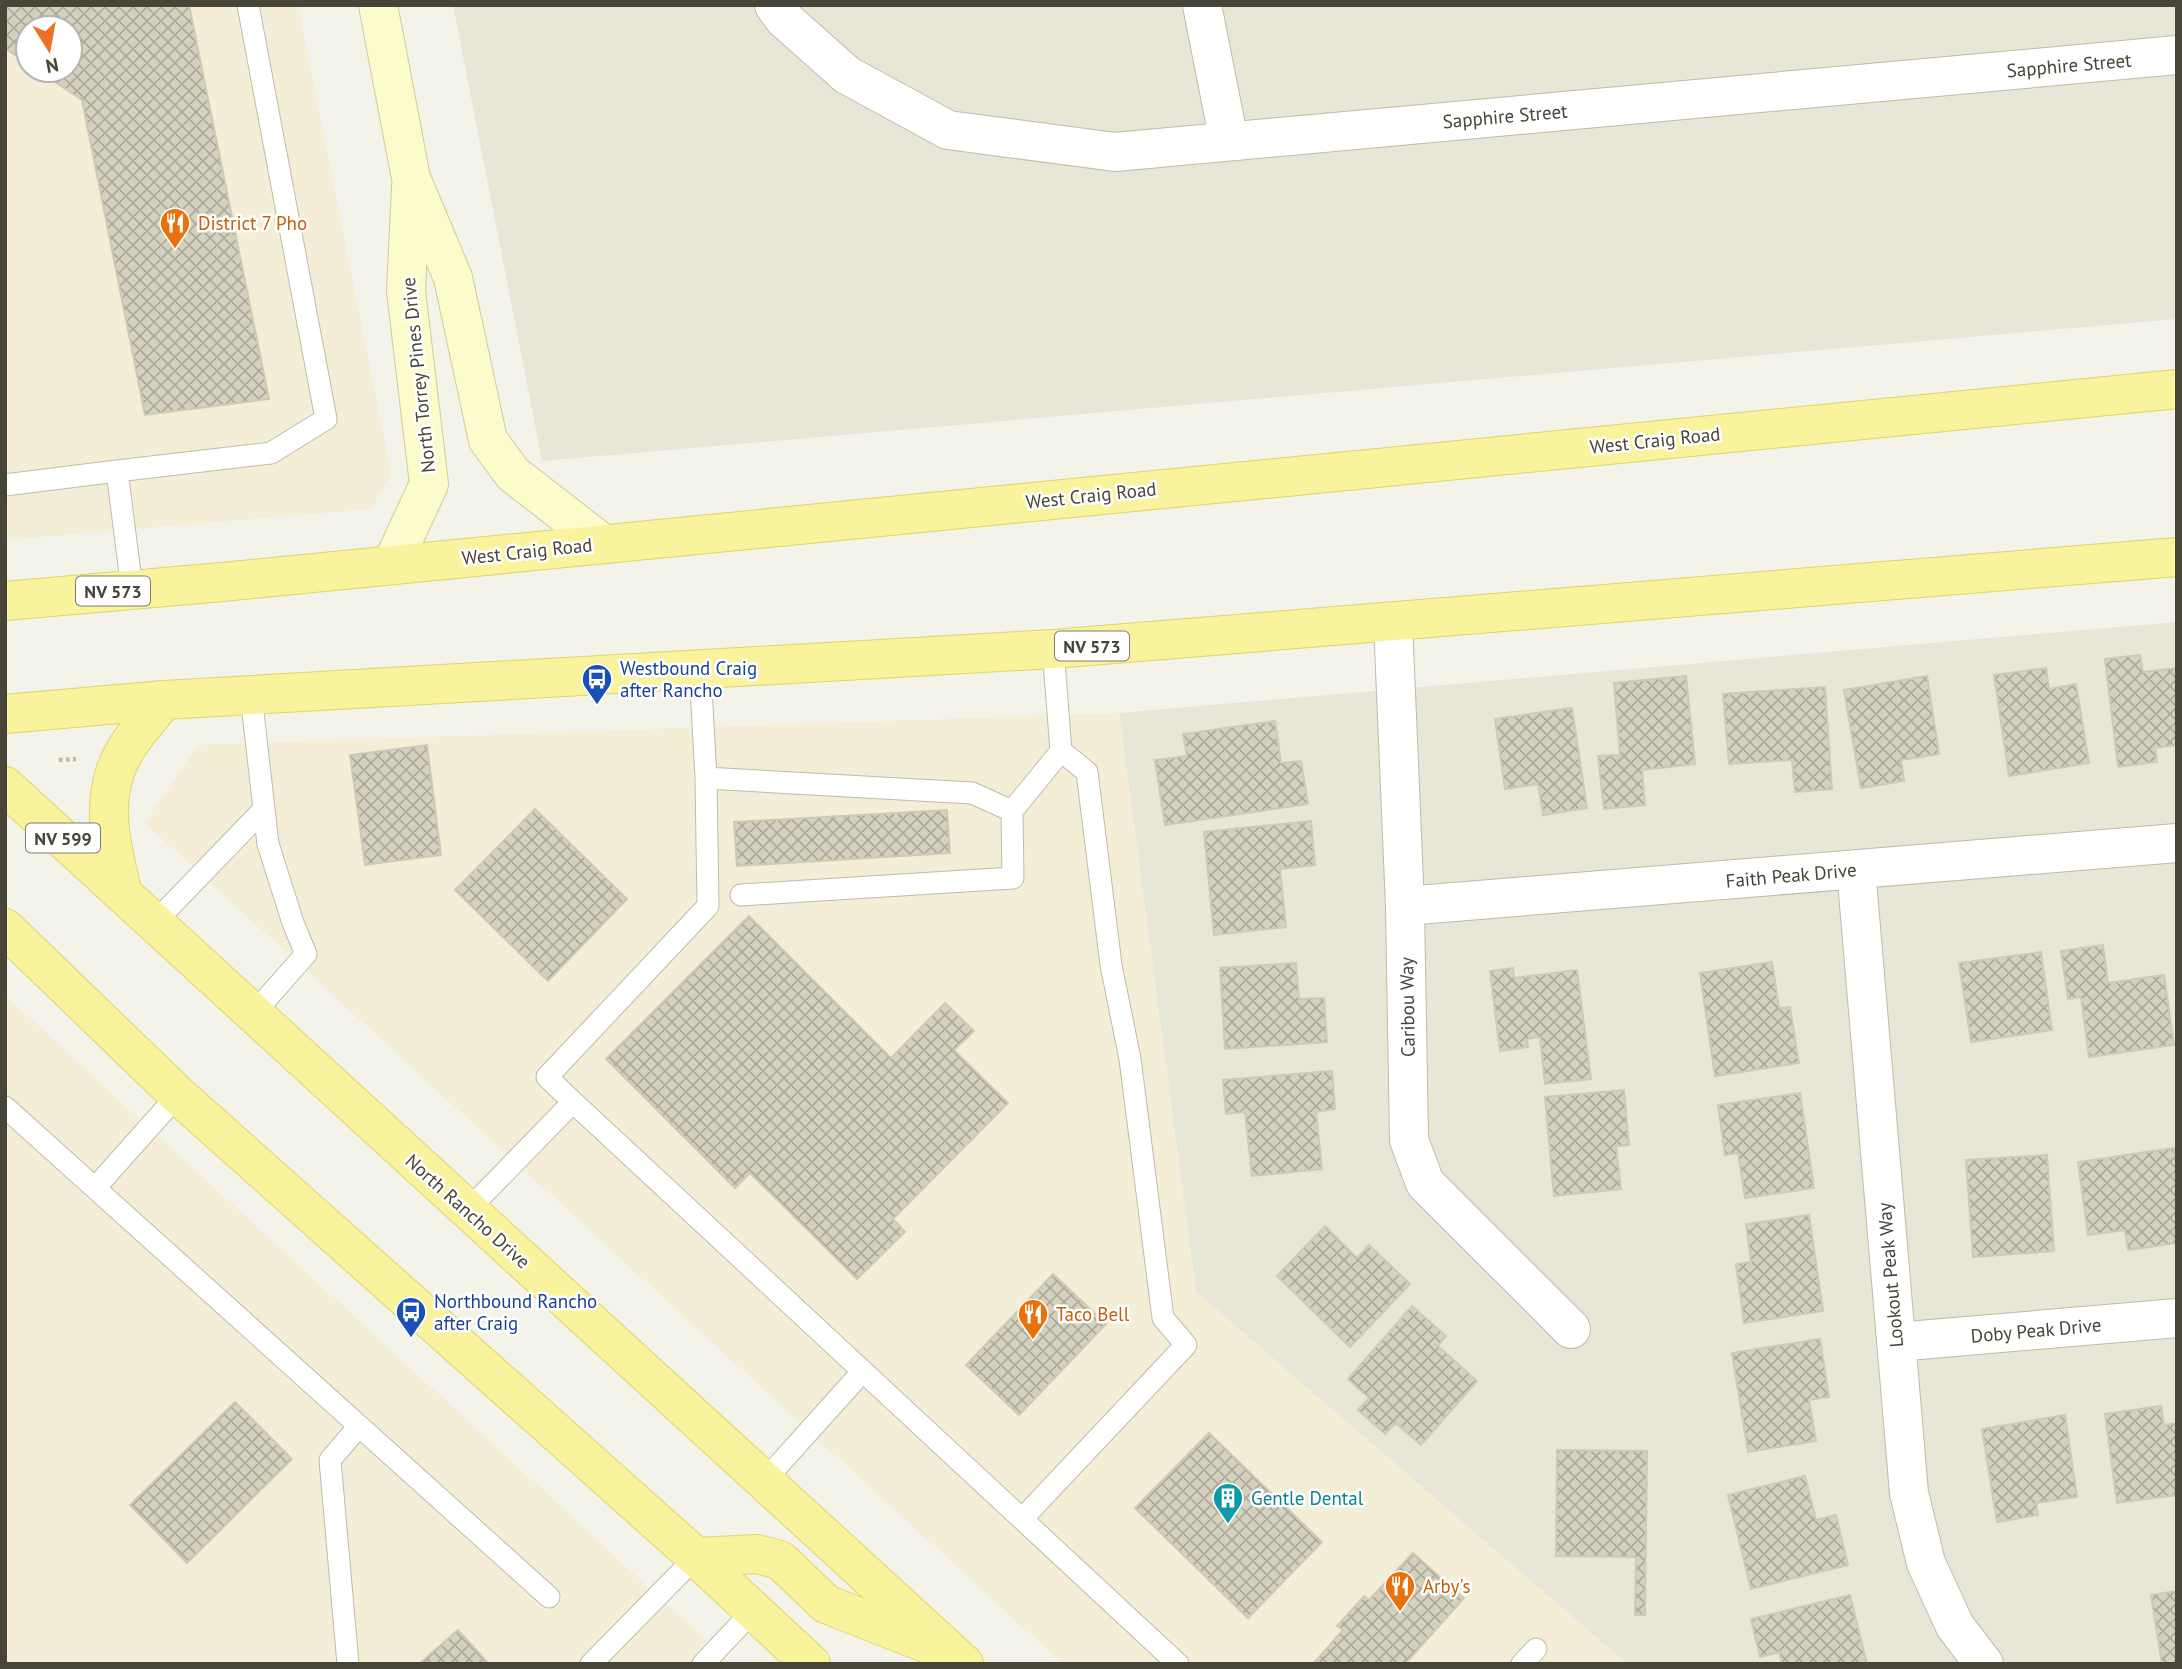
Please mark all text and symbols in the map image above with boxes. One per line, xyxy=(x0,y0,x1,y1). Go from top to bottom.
north arrow xyxy=(14,14,84,84)
street label: Sapphire Street xyxy=(2006,48,2133,82)
text: N xyxy=(44,53,61,79)
street label: Sapphire Street xyxy=(1442,99,1569,133)
restaurant icon: District 7 Pho xyxy=(158,206,192,250)
place label: District 7 Pho xyxy=(198,211,307,235)
street label: North Torrey Pines Drive xyxy=(396,276,440,474)
street label: West Craig Road xyxy=(1589,421,1721,459)
street label: West Craig Road xyxy=(1025,476,1157,514)
street label: West Craig Road xyxy=(461,532,593,570)
road number: NV 573 xyxy=(76,576,150,606)
road number: NV 573 xyxy=(1055,632,1129,660)
place label: Westbound Craig after Rancho xyxy=(620,656,757,702)
bus stop icon: Westbound Craig after Rancho xyxy=(580,662,614,706)
road number: NV 599 xyxy=(26,824,100,852)
street label: Faith Peak Drive xyxy=(1724,857,1858,893)
street label: Caribou Way xyxy=(1394,957,1420,1057)
street label: North Rancho Drive xyxy=(401,1149,535,1273)
street label: Lookout Peak Way xyxy=(1872,1201,1908,1348)
place label: Northbound Rancho after Craig xyxy=(434,1289,597,1335)
bus stop icon: Northbound Rancho after Craig xyxy=(394,1295,428,1339)
restaurant icon: Taco Bell xyxy=(1016,1297,1050,1341)
place label: Taco Bell xyxy=(1056,1302,1130,1326)
street label: Doby Peak Drive xyxy=(1970,1312,2102,1348)
building icon: Gentle Dental xyxy=(1211,1481,1245,1525)
place label: Gentle Dental xyxy=(1251,1486,1364,1510)
restaurant icon: Arby's xyxy=(1383,1569,1417,1613)
place label: Arby's xyxy=(1423,1574,1470,1598)

